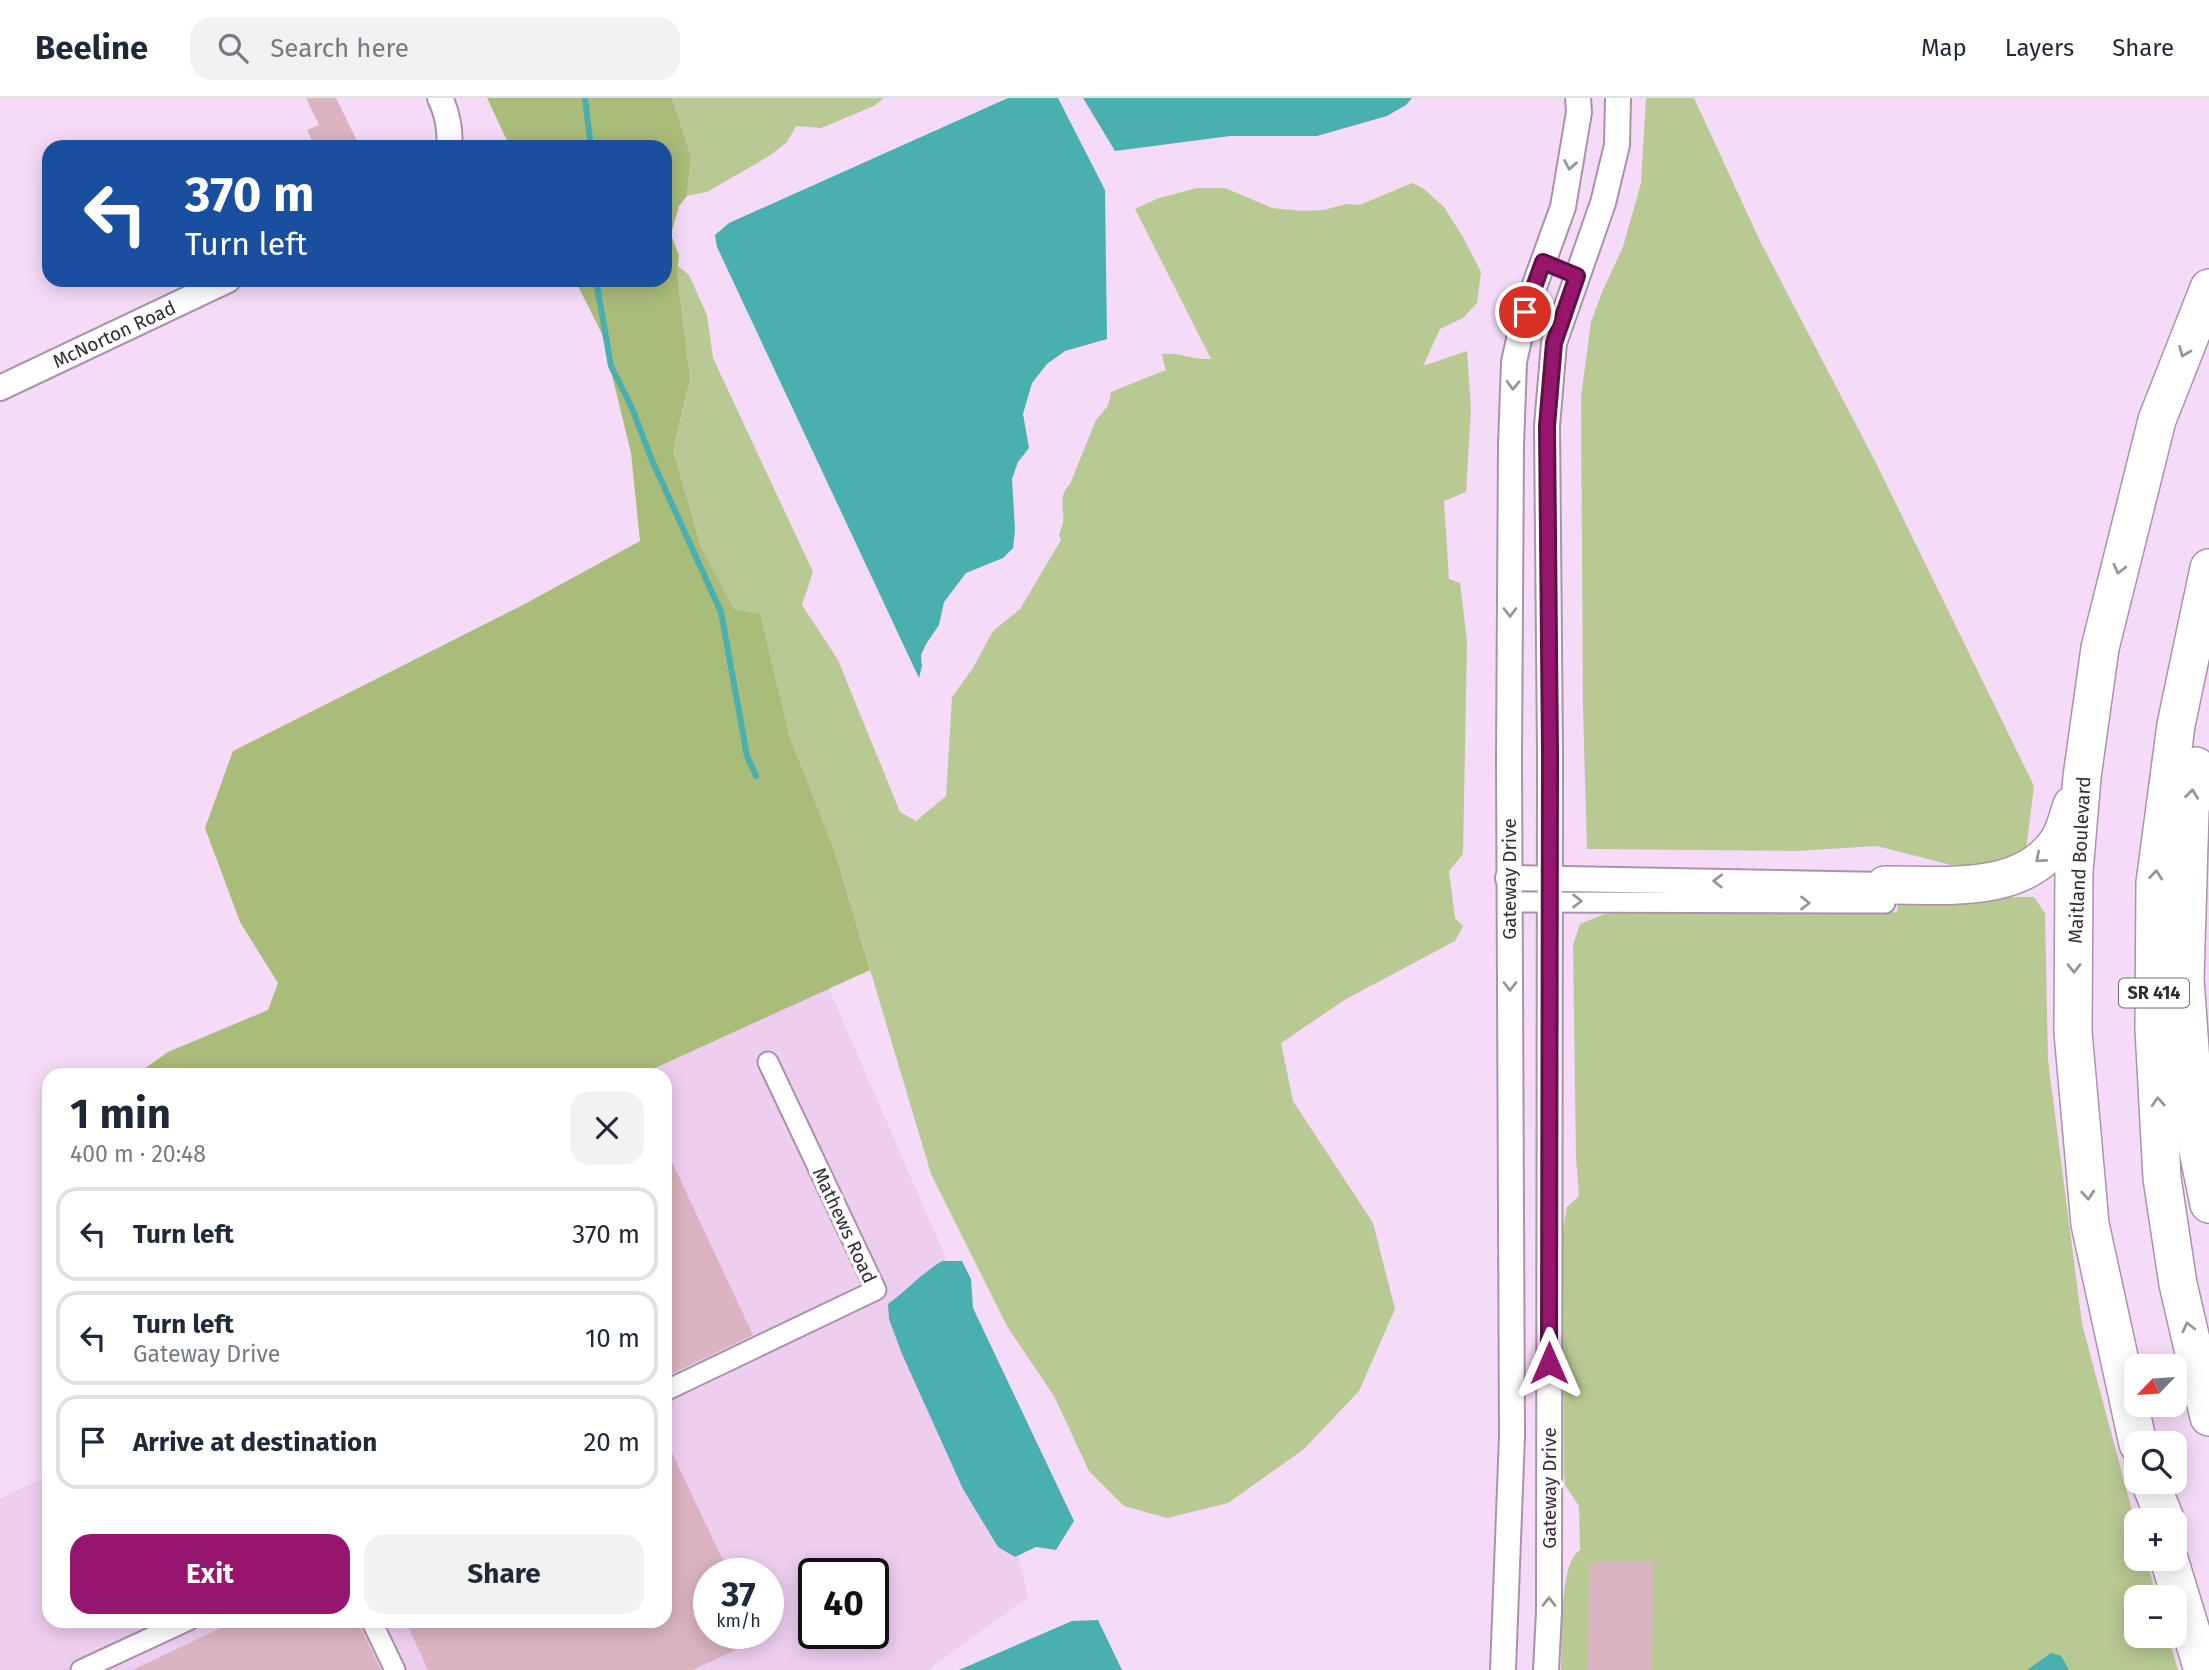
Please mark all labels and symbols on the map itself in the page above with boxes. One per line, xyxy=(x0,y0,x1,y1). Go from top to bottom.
one-way arrow xyxy=(1563,159,1578,171)
pin xyxy=(1495,282,1555,342)
street label: McNorton Road xyxy=(49,296,179,373)
one-way arrow xyxy=(2178,345,2192,357)
one-way arrow xyxy=(1506,379,1521,390)
one-way arrow xyxy=(2113,563,2127,575)
one-way arrow xyxy=(1502,607,1518,618)
street label: Maitland Boulevard xyxy=(2064,776,2095,944)
one-way arrow xyxy=(2185,788,2200,800)
street label: Gateway Drive xyxy=(1498,818,1521,940)
one-way arrow xyxy=(2036,849,2048,862)
one-way arrow xyxy=(2149,869,2164,881)
one-way arrow xyxy=(1713,873,1723,889)
one-way arrow xyxy=(1572,894,1583,909)
one-way arrow xyxy=(1800,895,1810,911)
one-way arrow xyxy=(2066,963,2081,974)
road number: SR 414 xyxy=(2119,978,2189,1008)
one-way arrow xyxy=(1502,981,1517,992)
one-way arrow xyxy=(2150,1096,2165,1107)
street label: Mathews Road xyxy=(808,1164,881,1287)
one-way arrow xyxy=(2080,1189,2095,1200)
one-way arrow xyxy=(2182,1321,2196,1333)
position arrow xyxy=(1512,1326,1586,1400)
north arrow xyxy=(2124,1354,2188,1418)
street label: Gateway Drive xyxy=(1538,1427,1561,1549)
speed limit sign: 40 xyxy=(798,1558,889,1649)
one-way arrow xyxy=(1541,1596,1557,1607)

